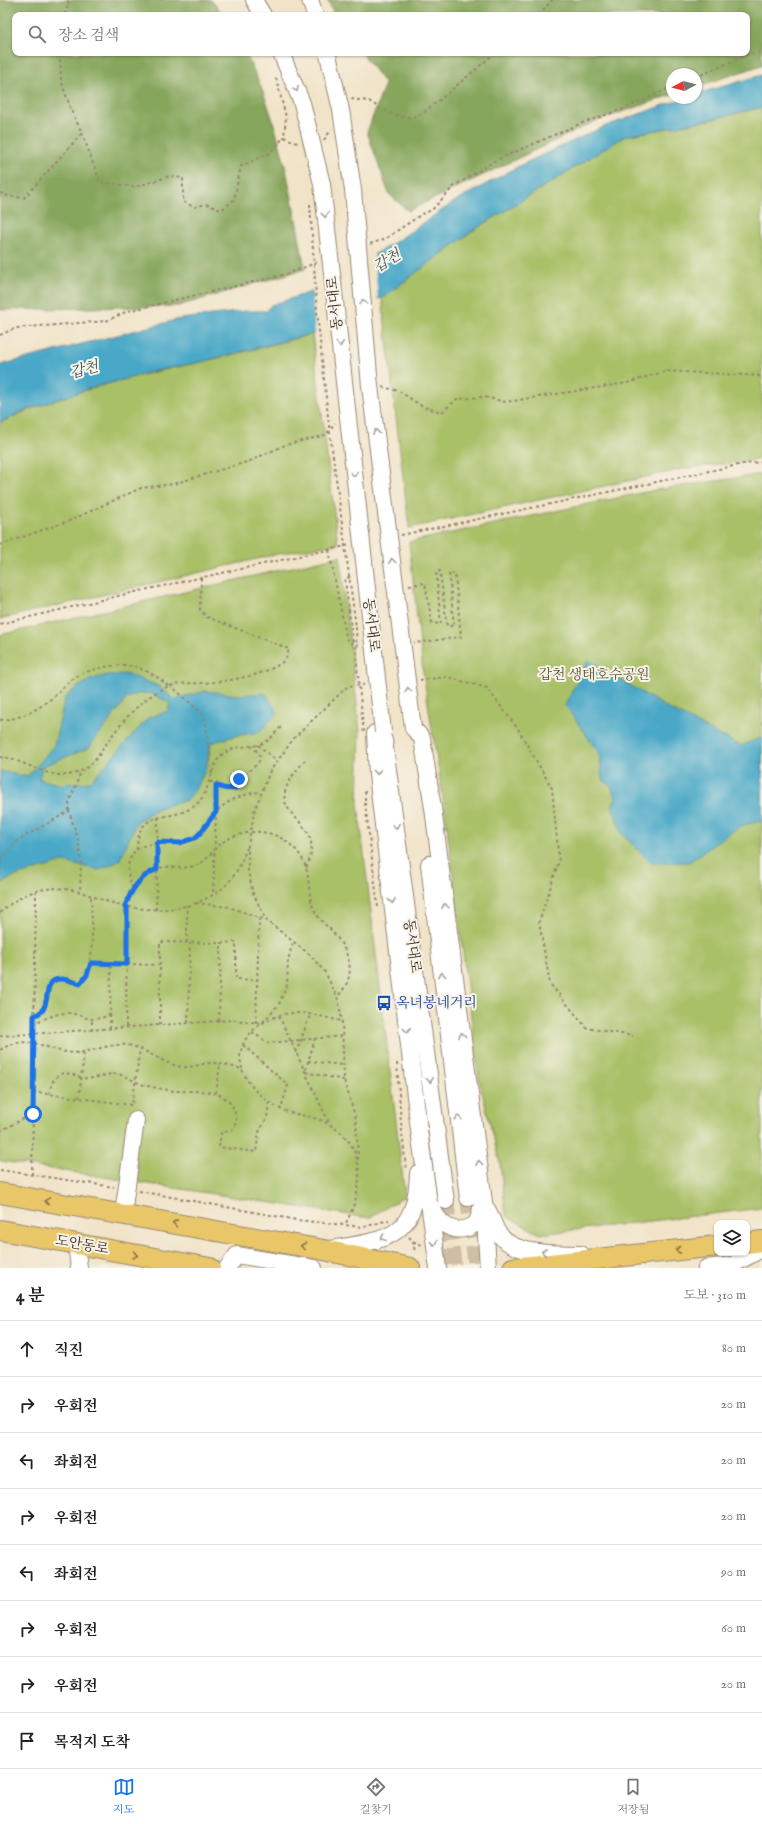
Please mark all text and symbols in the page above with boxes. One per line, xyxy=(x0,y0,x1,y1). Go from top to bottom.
search box xyxy=(12,12,750,56)
icon: search xyxy=(26,23,48,45)
text: 장소 검색 xyxy=(58,26,119,45)
north arrow xyxy=(666,68,702,104)
one-way arrow xyxy=(291,85,299,93)
one-way arrow xyxy=(321,212,330,218)
water label: 갑천 xyxy=(370,245,406,277)
street label: 동서대로 xyxy=(323,275,347,331)
one-way arrow xyxy=(358,299,367,305)
one-way arrow xyxy=(335,341,344,348)
water label: 갑천 xyxy=(68,357,102,383)
one-way arrow xyxy=(372,429,381,435)
one-way arrow xyxy=(349,471,358,477)
one-way arrow xyxy=(388,558,397,564)
street label: 동서대로 xyxy=(359,597,383,653)
park label: 갑천 생태호수공원 xyxy=(538,666,650,684)
one-way arrow xyxy=(404,687,413,693)
one-way arrow xyxy=(372,769,381,775)
route end xyxy=(230,770,248,788)
one-way arrow xyxy=(391,823,400,829)
one-way arrow xyxy=(387,898,396,904)
one-way arrow xyxy=(441,903,450,909)
street label: 동서대로 xyxy=(399,918,425,975)
one-way arrow xyxy=(438,972,447,978)
bus stop icon: 옥녀봉네거리 xyxy=(375,994,393,1012)
place label: 옥녀봉네거리 xyxy=(396,994,477,1012)
one-way arrow xyxy=(402,1027,411,1033)
one-way arrow xyxy=(458,1031,467,1038)
one-way arrow xyxy=(425,1077,434,1083)
route start xyxy=(24,1105,42,1123)
one-way arrow xyxy=(454,1115,463,1121)
one-way arrow xyxy=(474,1160,483,1166)
one-way arrow xyxy=(44,1197,50,1206)
one-way arrow xyxy=(172,1219,178,1228)
map controls xyxy=(714,1220,750,1256)
button: layers xyxy=(714,1220,750,1256)
street label: 도안동로 xyxy=(54,1231,111,1259)
one-way arrow xyxy=(380,1233,387,1242)
one-way arrow xyxy=(429,1240,438,1246)
one-way arrow xyxy=(300,1242,306,1251)
one-way arrow xyxy=(675,1245,681,1254)
one-way arrow xyxy=(541,1248,547,1257)
one-way arrow xyxy=(132,1250,138,1259)
text: 4 분 xyxy=(16,1286,44,1307)
text: 도보 · 310 m xyxy=(683,1287,746,1304)
icon: ahead xyxy=(16,1338,38,1360)
text: 80 m xyxy=(722,1340,746,1357)
text: 직진 xyxy=(54,1341,83,1360)
icon: right xyxy=(16,1394,38,1416)
text: 20 m xyxy=(721,1396,746,1413)
text: 우회전 xyxy=(54,1397,97,1416)
icon: left xyxy=(16,1450,38,1472)
text: 20 m xyxy=(721,1452,746,1469)
text: 좌회전 xyxy=(54,1453,97,1472)
icon: right xyxy=(16,1506,38,1528)
text: 20 m xyxy=(721,1508,746,1525)
text: 우회전 xyxy=(54,1509,97,1528)
icon: left xyxy=(16,1562,38,1584)
text: 90 m xyxy=(721,1564,746,1581)
text: 좌회전 xyxy=(54,1565,97,1584)
icon: right xyxy=(16,1618,38,1640)
text: 60 m xyxy=(721,1620,746,1637)
text: 우회전 xyxy=(54,1621,97,1640)
icon: right xyxy=(16,1674,38,1696)
text: 20 m xyxy=(721,1676,746,1693)
text: 우회전 xyxy=(54,1677,97,1696)
icon: arrive xyxy=(16,1730,38,1752)
text: 목적지 도착 xyxy=(54,1733,130,1752)
tab: 지도 xyxy=(113,1776,135,1817)
tab: 길찾기 xyxy=(360,1776,392,1817)
tab: 저장됨 xyxy=(617,1776,649,1817)

